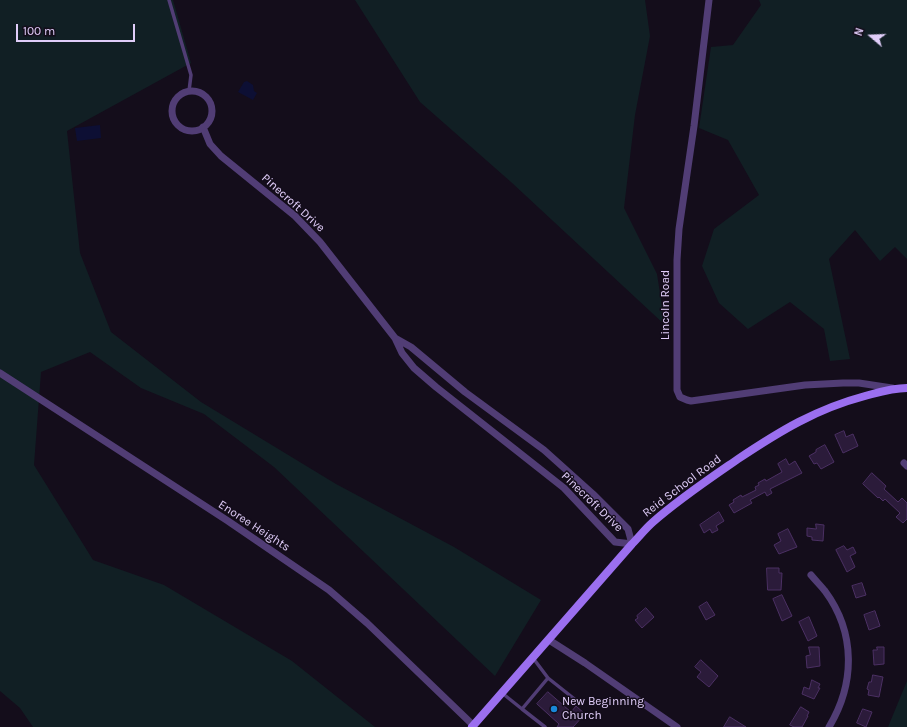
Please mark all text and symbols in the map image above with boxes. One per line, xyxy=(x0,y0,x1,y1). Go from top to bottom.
scale bar xyxy=(18,16,137,42)
north arrow xyxy=(851,16,891,56)
text: 100 m xyxy=(23,24,55,38)
text: N xyxy=(852,26,867,38)
street label: Pinecroft Drive xyxy=(258,171,328,235)
street label: Lincoln Road xyxy=(659,270,673,340)
street label: Reid School Road xyxy=(640,452,724,520)
street label: Pinecroft Drive xyxy=(558,469,626,535)
street label: Enoree Heights xyxy=(215,497,293,555)
place label: New Beginning Church xyxy=(562,695,644,723)
marker: New Beginning Church xyxy=(549,704,559,714)

